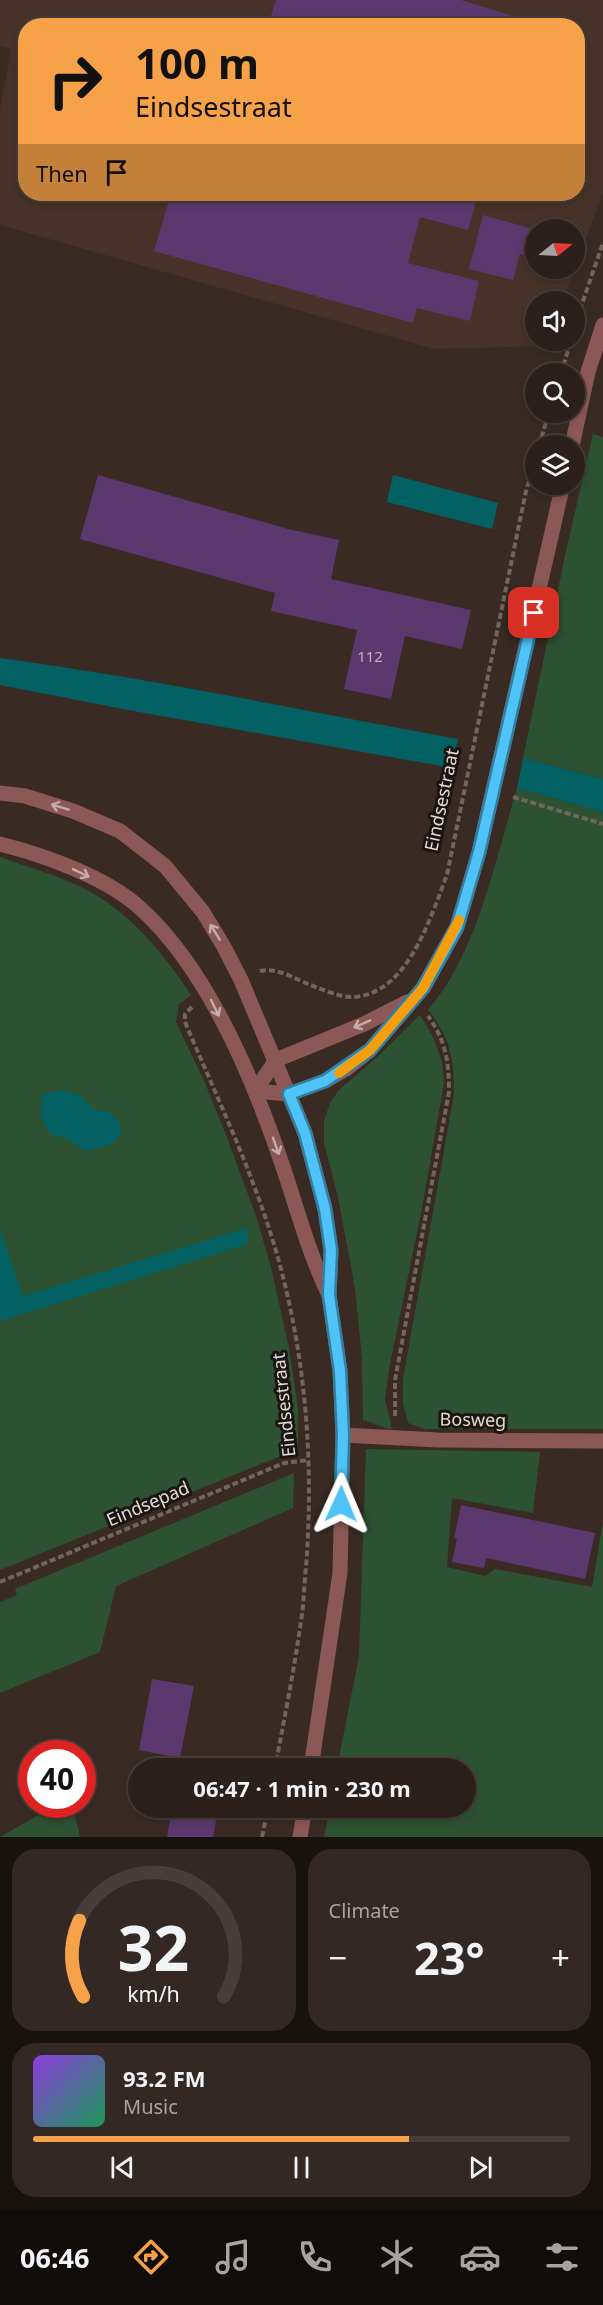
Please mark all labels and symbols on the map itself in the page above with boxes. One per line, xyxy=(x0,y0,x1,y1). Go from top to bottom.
north arrow xyxy=(525,219,585,279)
pin xyxy=(508,587,559,638)
house number: 112 xyxy=(357,646,383,666)
street label: Eindsestraat xyxy=(418,746,464,853)
one-way arrow xyxy=(51,801,70,812)
one-way arrow xyxy=(71,868,89,880)
one-way arrow xyxy=(209,924,221,941)
one-way arrow xyxy=(210,999,222,1017)
one-way arrow xyxy=(354,1019,372,1031)
one-way arrow xyxy=(271,1136,282,1155)
street label: Eindsestraat xyxy=(266,1351,300,1458)
street label: Bosweg xyxy=(440,1406,507,1432)
position arrow xyxy=(309,1472,373,1536)
street label: Eindsepad xyxy=(102,1475,193,1531)
speed limit sign: 40 xyxy=(18,1740,96,1818)

